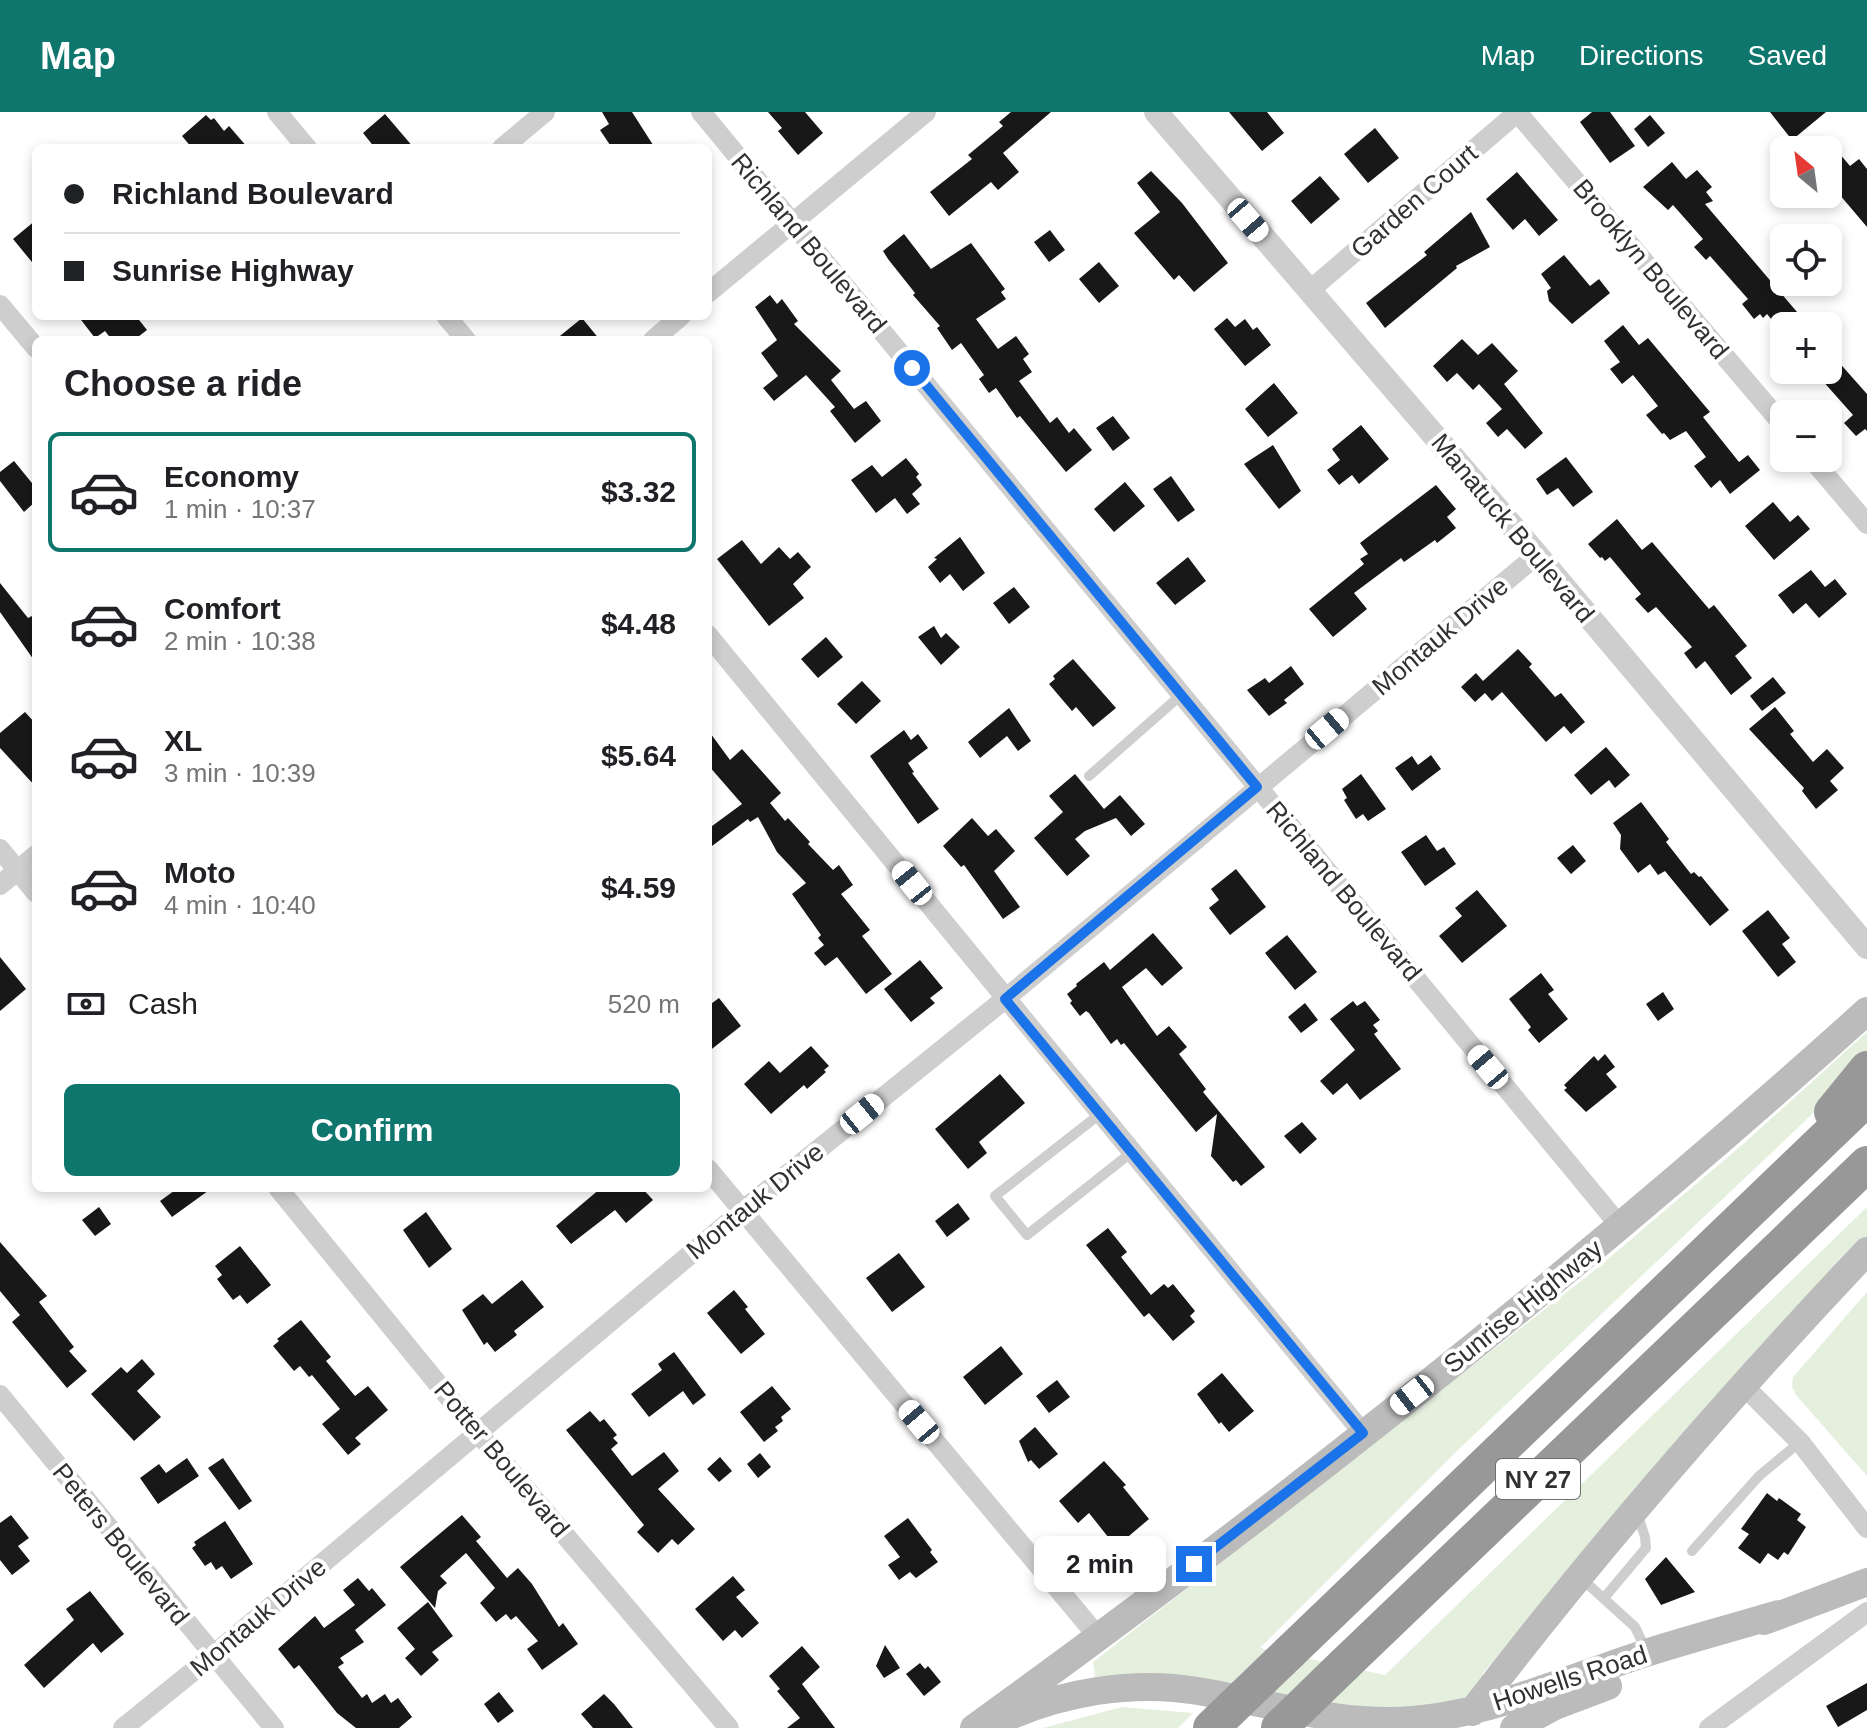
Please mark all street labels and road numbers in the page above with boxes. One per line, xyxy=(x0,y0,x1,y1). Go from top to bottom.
street label: Garden Court xyxy=(1345,138,1484,264)
street label: Richland Boulevard xyxy=(725,147,893,339)
street label: Brooklyn Boulevard xyxy=(1567,173,1735,365)
street label: Manatuck Boulevard xyxy=(1425,428,1601,628)
street label: Montauk Drive xyxy=(1366,571,1514,701)
street label: Richland Boulevard xyxy=(1260,795,1428,987)
street label: Montauk Drive xyxy=(680,1137,830,1265)
street label: Sunrise Highway xyxy=(1438,1233,1608,1379)
street label: Potter Boulevard xyxy=(428,1375,576,1543)
street label: Peters Boulevard xyxy=(47,1457,195,1631)
road number: NY 27 xyxy=(1496,1459,1580,1499)
street label: Montauk Drive xyxy=(184,1552,332,1682)
street label: Howells Road xyxy=(1489,1639,1651,1717)

